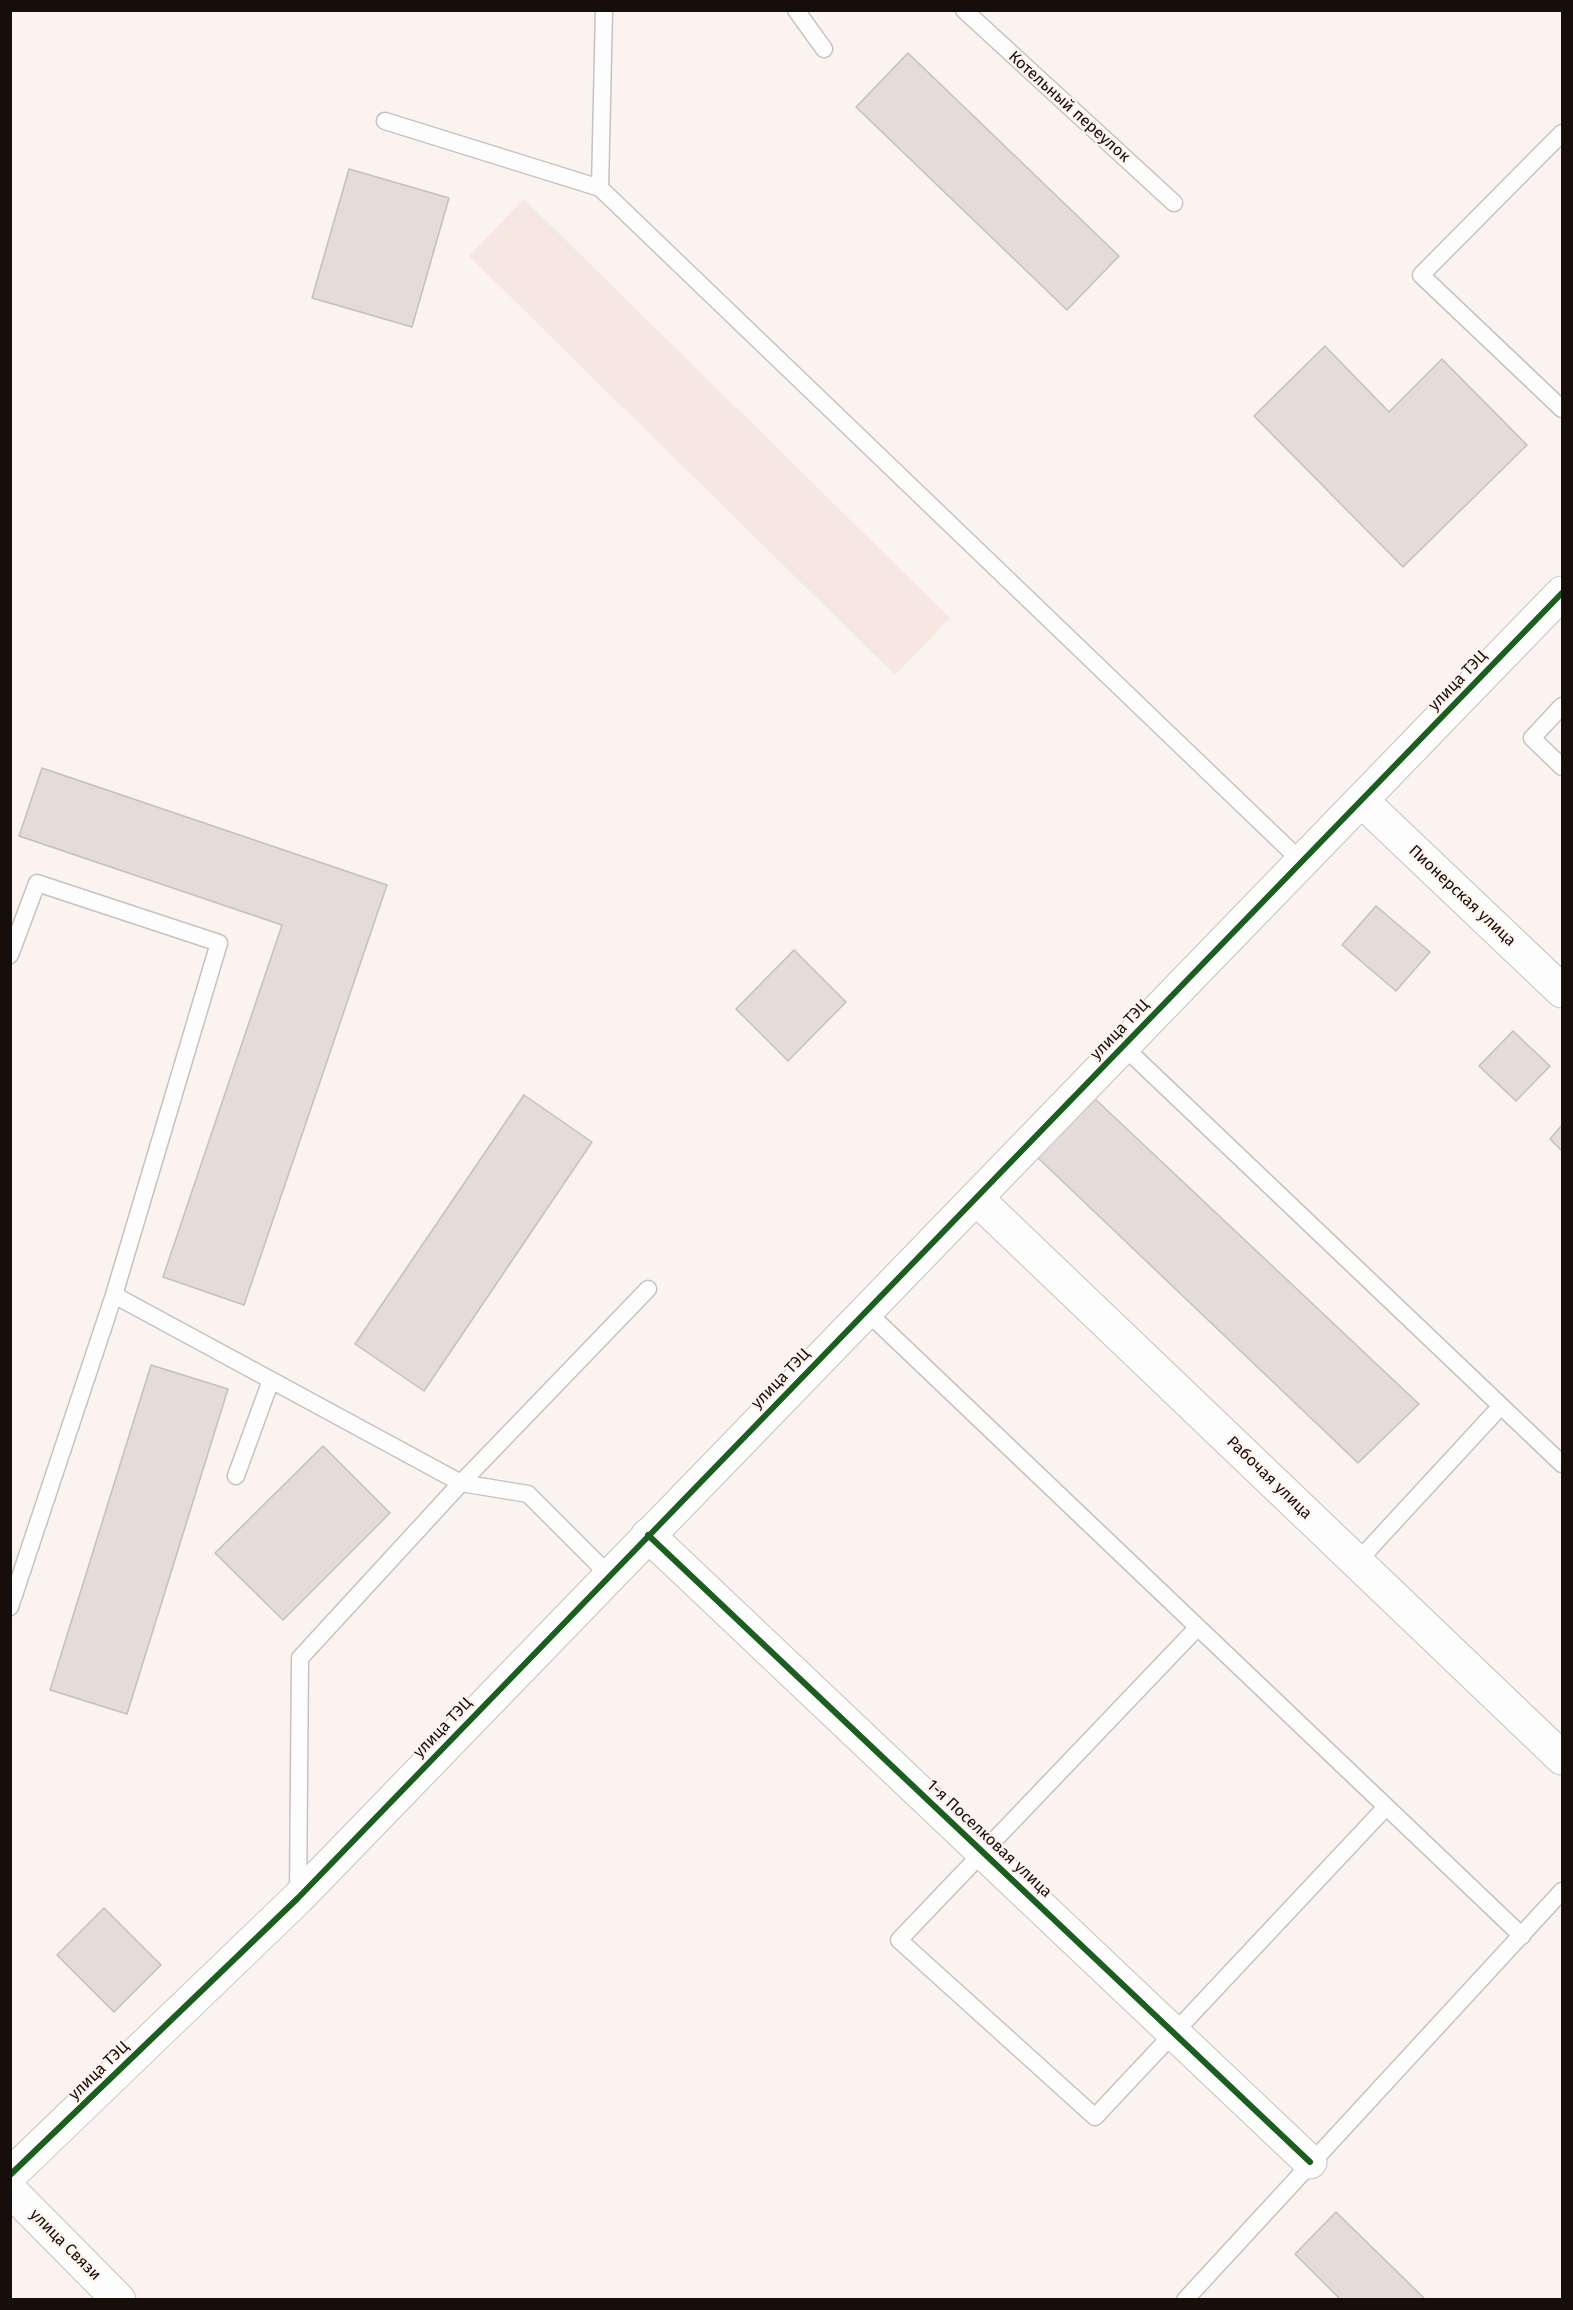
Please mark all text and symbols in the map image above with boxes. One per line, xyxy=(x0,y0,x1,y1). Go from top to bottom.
street label: Котельный переулок xyxy=(1004,47,1134,167)
street label: улица ТЭЦ xyxy=(1425,647,1491,715)
street label: Пионерская улица xyxy=(1404,841,1520,951)
street label: улица ТЭЦ xyxy=(1087,996,1153,1064)
street label: улица ТЭЦ xyxy=(748,1345,814,1413)
street label: Рабочая улица xyxy=(1222,1433,1316,1523)
street label: улица ТЭЦ xyxy=(410,1694,476,1762)
street label: 1-я Поселковая улица xyxy=(922,1776,1056,1902)
street label: улица ТЭЦ xyxy=(65,2038,133,2104)
street label: улица Связи xyxy=(25,2205,105,2285)

